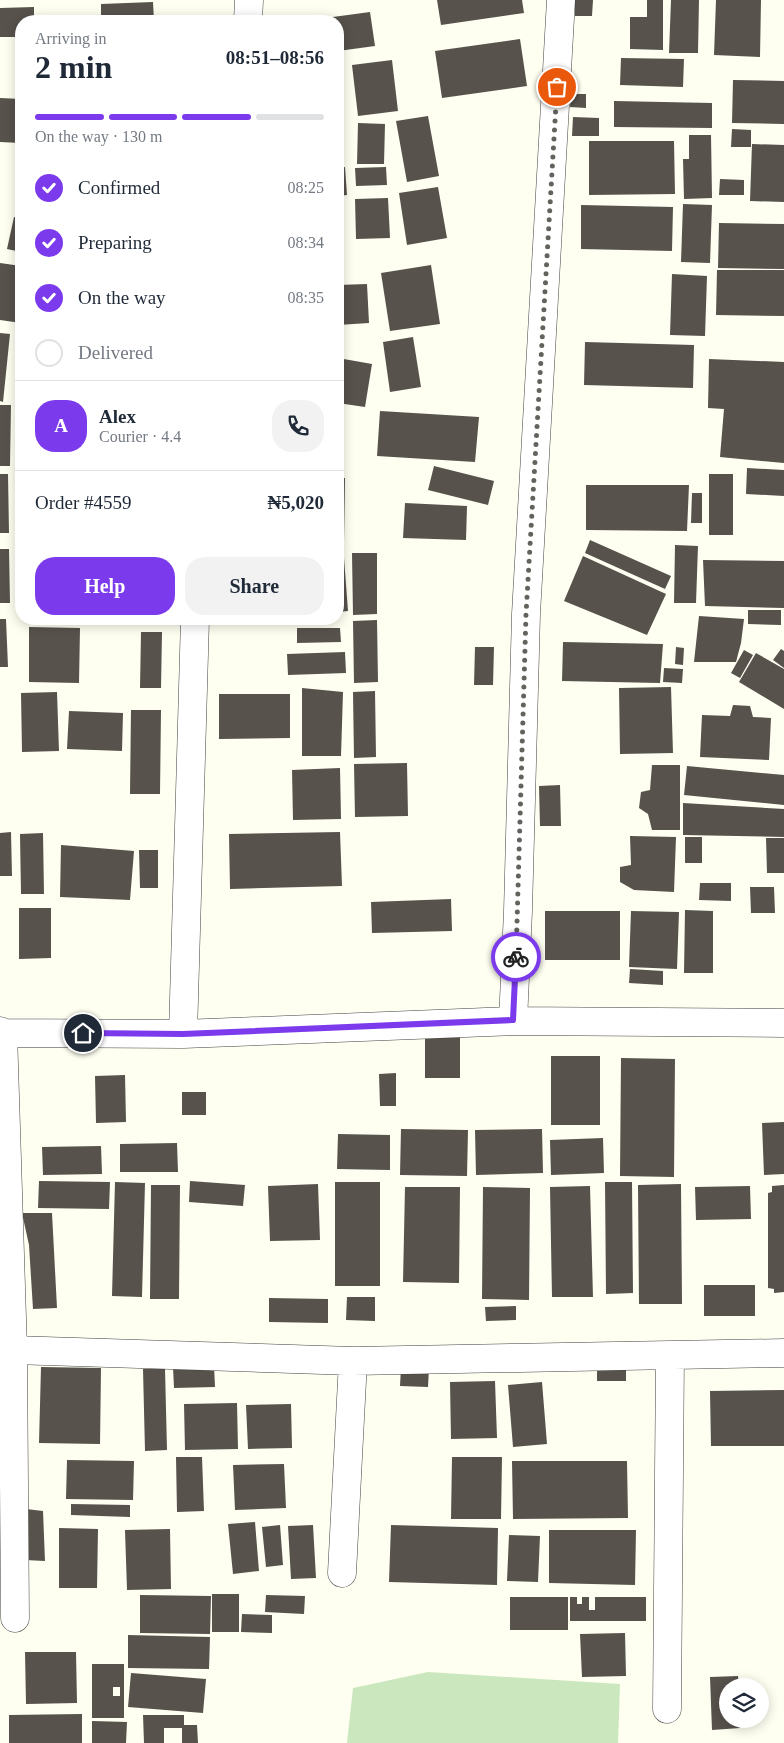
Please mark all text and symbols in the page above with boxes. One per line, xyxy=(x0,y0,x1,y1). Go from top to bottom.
text: Arriving in xyxy=(35,30,107,47)
text: 08:51–08:56 xyxy=(226,47,324,68)
text: 2 min xyxy=(35,49,112,85)
pin xyxy=(536,66,578,108)
icon: bag xyxy=(543,73,571,101)
text: On the way · 130 m xyxy=(35,128,163,145)
icon: check xyxy=(35,174,63,202)
text: Confirmed xyxy=(78,177,160,198)
text: 08:25 xyxy=(288,179,324,196)
icon: check xyxy=(35,229,63,257)
text: Preparing xyxy=(78,232,152,253)
text: 08:34 xyxy=(288,234,324,251)
icon: check xyxy=(35,284,63,312)
text: On the way xyxy=(78,287,166,308)
text: 08:35 xyxy=(288,289,324,306)
text: Delivered xyxy=(78,342,153,363)
button: phone xyxy=(272,400,324,452)
text: Alex xyxy=(99,406,136,427)
text: A xyxy=(54,415,68,436)
text: Courier · 4.4 xyxy=(99,428,181,445)
text: Order #4559 xyxy=(35,492,132,513)
text: ₦5,020 xyxy=(268,492,324,513)
button: Help xyxy=(35,557,175,615)
button: Share xyxy=(185,557,324,615)
courier xyxy=(491,932,541,982)
icon: bike xyxy=(502,943,530,971)
pin xyxy=(62,1012,104,1054)
icon: home xyxy=(69,1019,97,1047)
map controls xyxy=(719,1678,769,1728)
button: layers xyxy=(719,1678,769,1728)

